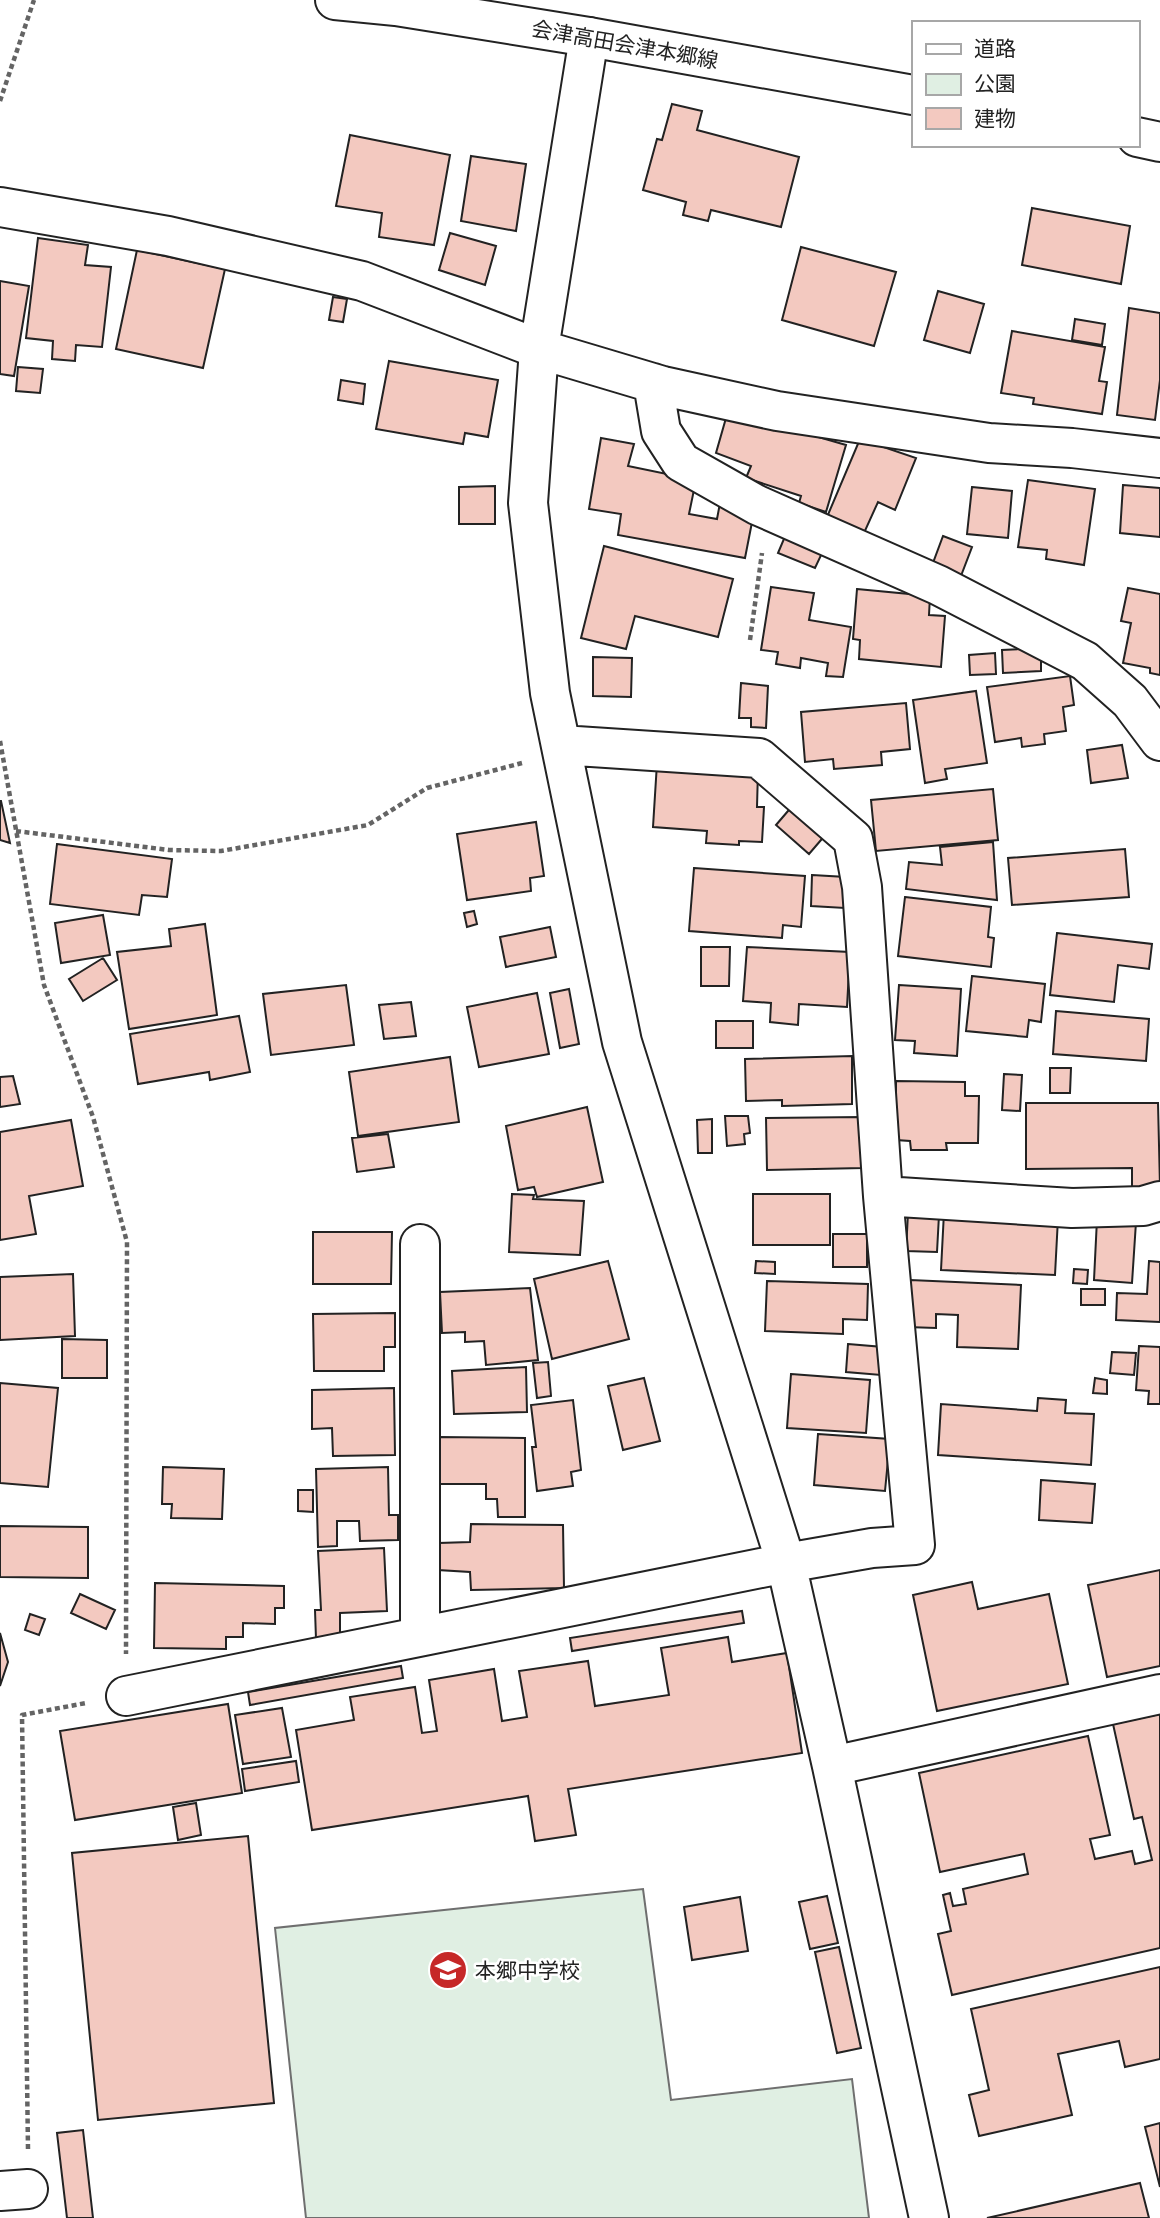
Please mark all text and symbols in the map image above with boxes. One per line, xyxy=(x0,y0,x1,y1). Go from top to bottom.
street label: 会津高田会津本郷線 xyxy=(530,15,720,73)
legend xyxy=(912,21,1139,147)
text: 道路 xyxy=(974,35,1016,61)
text: 公園 xyxy=(974,70,1016,96)
text: 建物 xyxy=(974,105,1016,131)
school or university icon: 本郷中学校 xyxy=(427,1949,469,1991)
place label: 本郷中学校 xyxy=(475,1957,580,1983)

